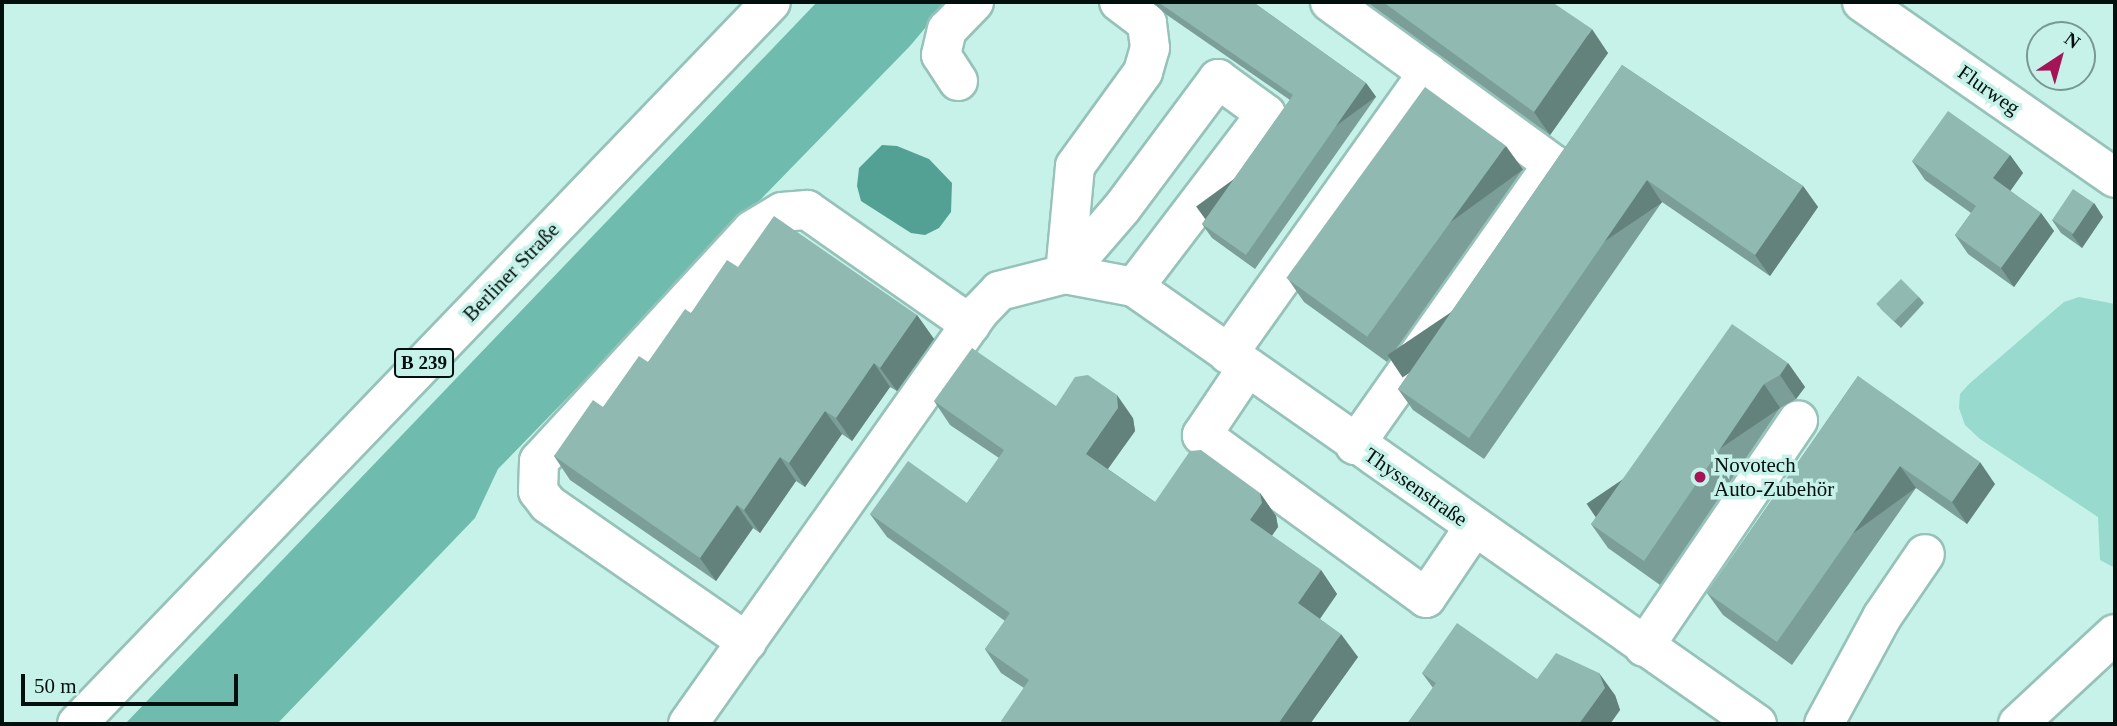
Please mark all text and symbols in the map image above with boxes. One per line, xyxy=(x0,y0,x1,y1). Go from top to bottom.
north arrow xyxy=(2026,21,2096,91)
text: N xyxy=(2061,28,2084,53)
street label: Flurweg xyxy=(1953,60,2025,120)
street label: Berliner Straße xyxy=(458,217,564,327)
road number: B 239 xyxy=(392,348,456,378)
street label: Thyssenstraße xyxy=(1360,442,1472,532)
place label: Novotech Auto-Zubehör xyxy=(1714,452,1834,502)
marker: Novotech Auto-Zubehör xyxy=(1692,469,1708,485)
scale bar xyxy=(24,660,242,704)
text: 50 m xyxy=(34,674,77,698)

